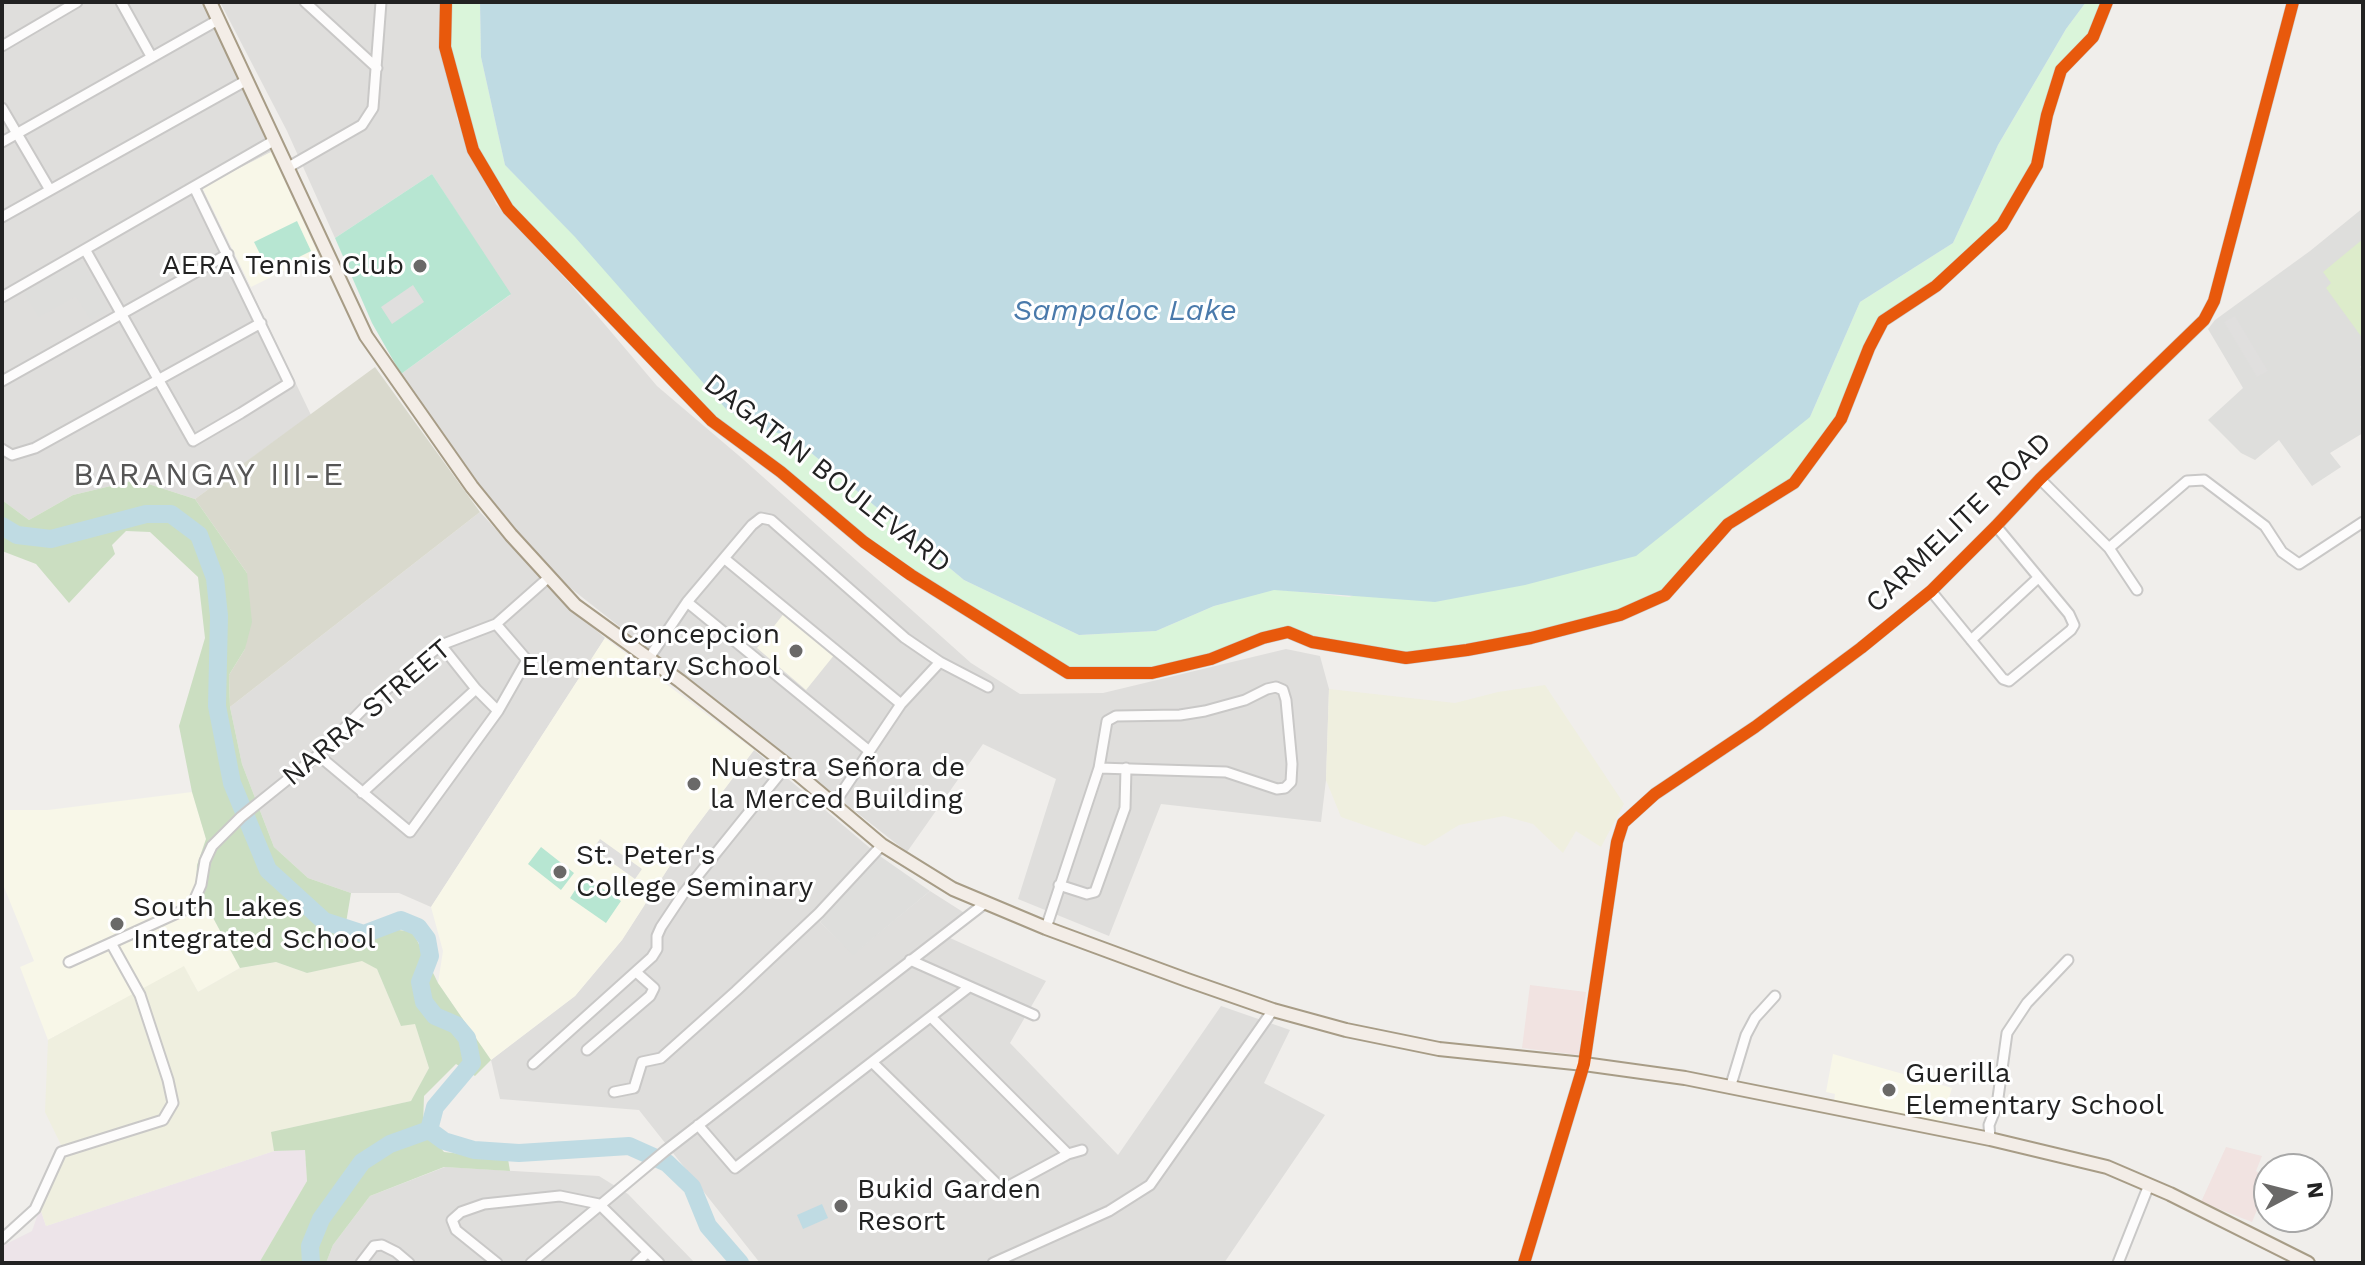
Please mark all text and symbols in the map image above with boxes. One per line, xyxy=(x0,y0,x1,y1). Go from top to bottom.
place label: AERA Tennis Club xyxy=(162,249,404,283)
marker: AERA Tennis Club xyxy=(411,257,429,275)
water label: Sampaloc Lake xyxy=(1013,293,1237,329)
street label: DAGATAN BOULEVARD xyxy=(697,367,957,581)
street label: CARMELITE ROAD xyxy=(1859,426,2059,620)
district label: BARANGAY III-E xyxy=(73,457,345,495)
place label: Concepcion Elementary School xyxy=(521,618,780,684)
street label: NARRA STREET xyxy=(276,633,458,793)
marker: Concepcion Elementary School xyxy=(787,642,805,660)
place label: Nuestra Señora de la Merced Building xyxy=(710,751,965,817)
marker: Nuestra Señora de la Merced Building xyxy=(685,775,703,793)
place label: St. Peter's College Seminary xyxy=(576,839,813,905)
marker: St. Peter's College Seminary xyxy=(551,863,569,881)
place label: South Lakes Integrated School xyxy=(133,891,376,957)
marker: South Lakes Integrated School xyxy=(108,915,126,933)
place label: Guerilla Elementary School xyxy=(1905,1057,2164,1123)
marker: Guerilla Elementary School xyxy=(1880,1081,1898,1099)
north arrow xyxy=(2253,1153,2333,1233)
place label: Bukid Garden Resort xyxy=(857,1173,1041,1239)
text: N xyxy=(2302,1181,2329,1200)
marker: Bukid Garden Resort xyxy=(832,1197,850,1215)

